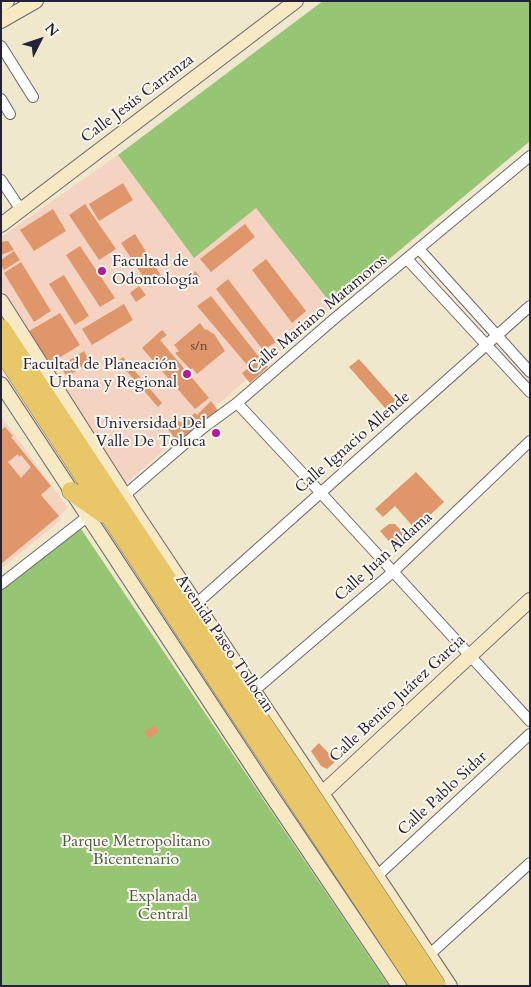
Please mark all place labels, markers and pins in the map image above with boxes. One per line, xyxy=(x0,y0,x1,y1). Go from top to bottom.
place label: Facultad de Odontología xyxy=(112,252,199,290)
marker: Facultad de Odontología xyxy=(96,265,108,277)
place label: Facultad de Planeación Urbana y Regional xyxy=(23,355,177,393)
marker: Facultad de Planeación Urbana y Regional xyxy=(181,368,193,380)
place label: Universidad Del Valle De Toluca xyxy=(96,414,206,452)
marker: Universidad Del Valle De Toluca xyxy=(210,427,222,439)

